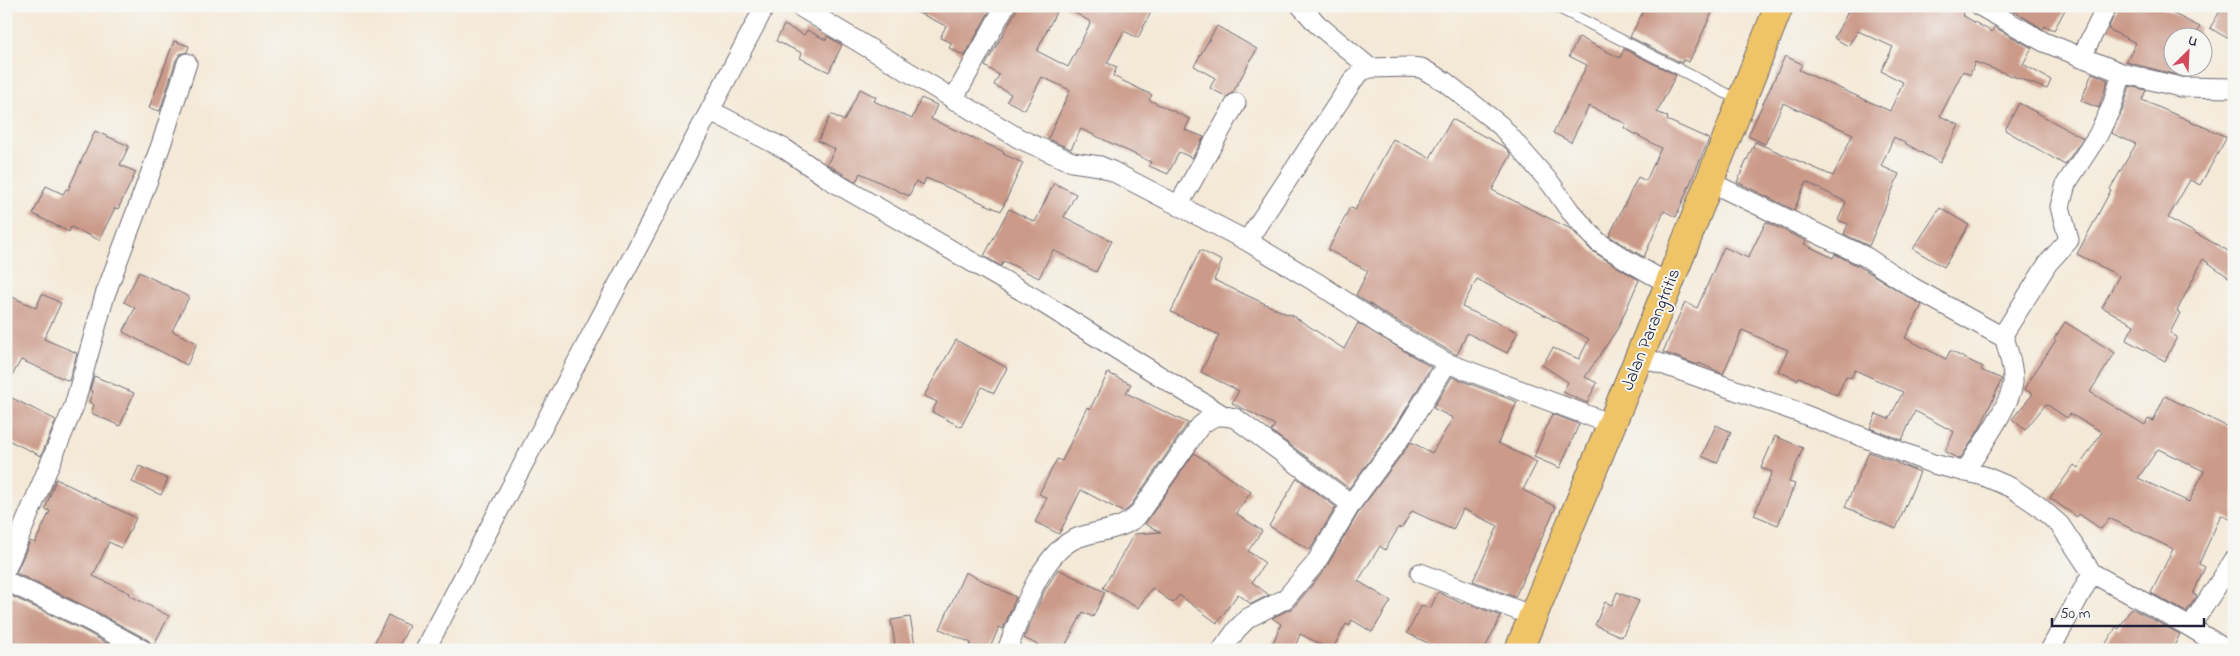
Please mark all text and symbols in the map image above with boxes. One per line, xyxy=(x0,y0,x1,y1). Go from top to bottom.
north arrow xyxy=(2162,28,2212,78)
text: U xyxy=(2184,30,2201,53)
street label: Jalan Parangtritis xyxy=(1616,265,1689,395)
scale bar xyxy=(2052,596,2205,628)
text: 50 m xyxy=(2060,603,2091,625)

